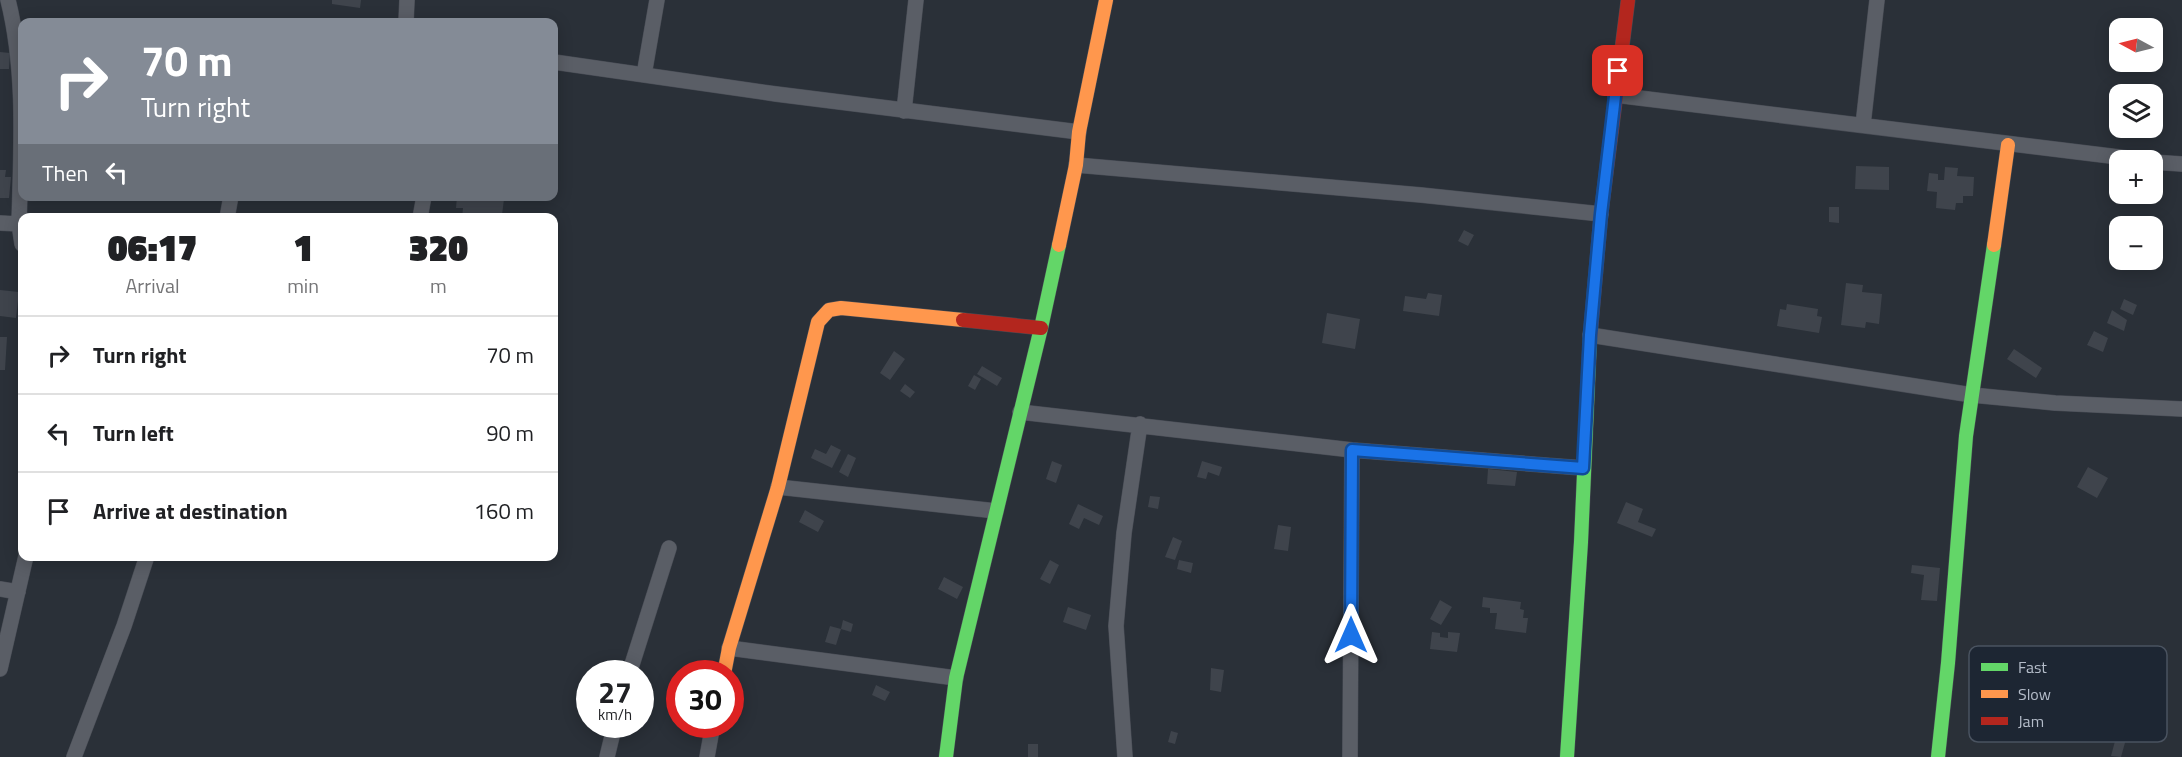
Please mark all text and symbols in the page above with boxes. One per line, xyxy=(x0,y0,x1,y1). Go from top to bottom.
north arrow xyxy=(2109,18,2163,72)
map controls xyxy=(2109,18,2163,270)
text: 70 m xyxy=(141,28,233,92)
icon: right xyxy=(42,42,120,120)
pin xyxy=(1592,45,1643,96)
icon: arrive xyxy=(1601,54,1634,87)
button: layers xyxy=(2109,84,2163,138)
text: Turn right xyxy=(141,86,250,127)
button: + xyxy=(2109,150,2163,204)
text: Then xyxy=(42,156,88,190)
icon: left xyxy=(100,156,133,189)
button: − xyxy=(2109,216,2163,270)
text: 06:17 xyxy=(108,220,197,275)
text: 1 xyxy=(293,220,313,275)
text: 320 xyxy=(409,220,468,275)
text: Arrival xyxy=(125,270,180,301)
text: min xyxy=(287,270,319,301)
text: m xyxy=(430,270,447,301)
text: Turn right xyxy=(93,338,187,372)
text: 70 m xyxy=(486,338,534,372)
icon: right xyxy=(42,339,75,372)
text: Turn left xyxy=(93,416,174,450)
text: 90 m xyxy=(486,416,534,450)
icon: left xyxy=(42,417,75,450)
text: Arrive at destination xyxy=(93,494,288,528)
text: 160 m xyxy=(474,494,534,528)
icon: arrive xyxy=(42,495,75,528)
position arrow xyxy=(1319,603,1383,667)
legend xyxy=(1969,646,2167,742)
text: Fast xyxy=(2018,655,2047,679)
speed limit sign: 30 xyxy=(666,660,744,738)
text: 27 xyxy=(598,669,632,715)
text: Slow xyxy=(2018,682,2051,706)
text: km/h xyxy=(598,703,632,726)
text: Jam xyxy=(2018,709,2044,733)

